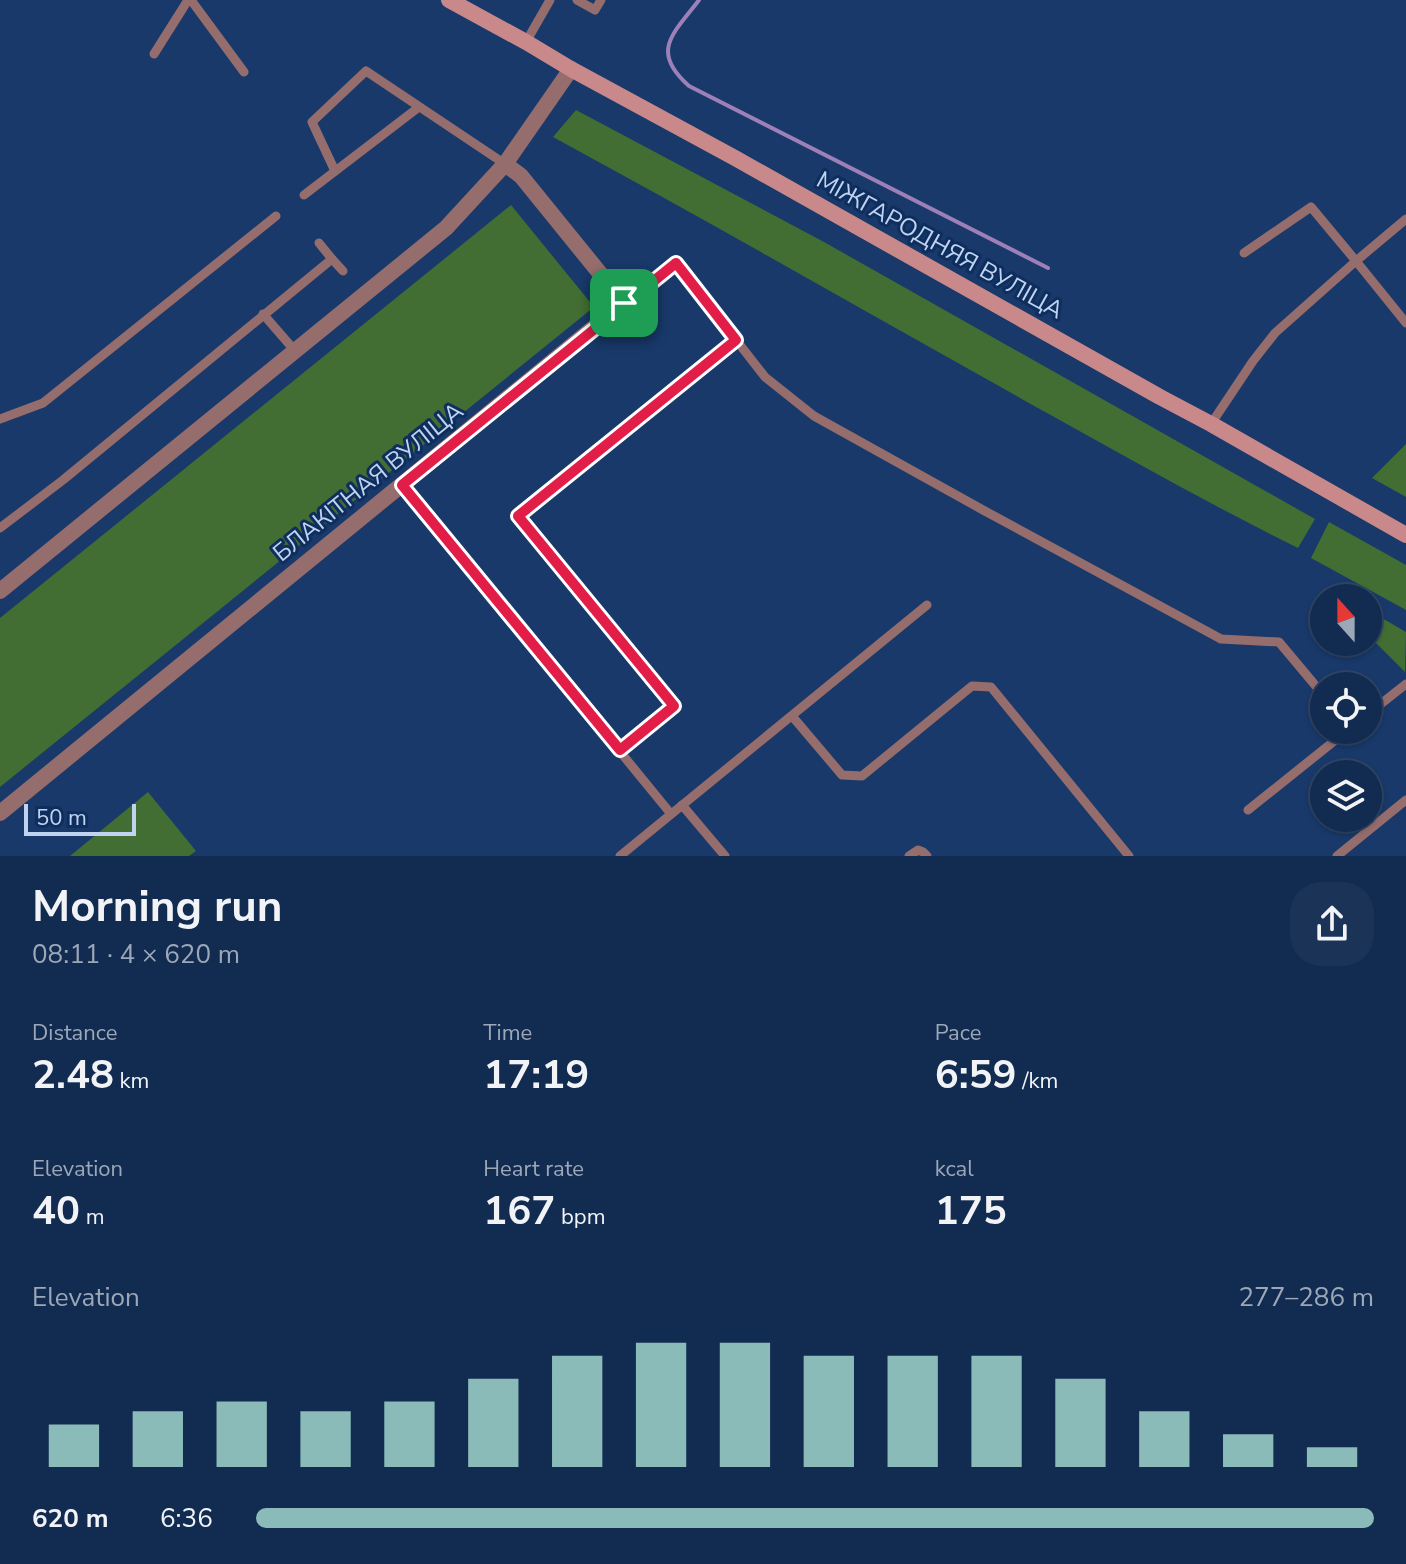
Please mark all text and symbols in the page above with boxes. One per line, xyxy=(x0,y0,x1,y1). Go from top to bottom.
street label: МІЖГАРОДНЯЯ ВУЛІЦА xyxy=(811,164,1070,327)
pin xyxy=(590,269,658,337)
icon: arrive xyxy=(602,281,646,325)
street label: БЛАКІТНАЯ ВУЛІЦА xyxy=(266,395,470,569)
north arrow xyxy=(1310,584,1382,656)
map controls xyxy=(1310,584,1382,832)
button: locate xyxy=(1310,672,1382,744)
button: layers xyxy=(1310,760,1382,832)
scale bar xyxy=(24,800,136,836)
text: 50 m xyxy=(36,803,87,833)
text: Morning run xyxy=(32,877,282,937)
button: share xyxy=(1290,882,1374,966)
text: 08:11 · 4 × 620 m xyxy=(32,937,240,972)
text: Distance xyxy=(32,1018,117,1048)
text: Time xyxy=(483,1018,532,1048)
text: Pace xyxy=(935,1018,981,1048)
text: 2.48 xyxy=(32,1048,114,1102)
text: 17:19 xyxy=(483,1048,589,1102)
text: 6:59 xyxy=(935,1048,1017,1102)
text: km xyxy=(114,1066,149,1096)
text: /km xyxy=(1017,1066,1058,1096)
text: Elevation xyxy=(32,1154,123,1184)
text: Heart rate xyxy=(483,1154,584,1184)
text: kcal xyxy=(935,1154,974,1184)
text: 40 xyxy=(32,1184,80,1238)
text: 167 xyxy=(483,1184,555,1238)
text: 175 xyxy=(935,1184,1007,1238)
text: m xyxy=(80,1202,105,1232)
text: bpm xyxy=(555,1202,605,1232)
text: Elevation xyxy=(32,1280,140,1315)
text: 277–286 m xyxy=(1238,1280,1374,1315)
text: 620 m xyxy=(32,1501,109,1536)
text: 6:36 xyxy=(160,1501,213,1536)

